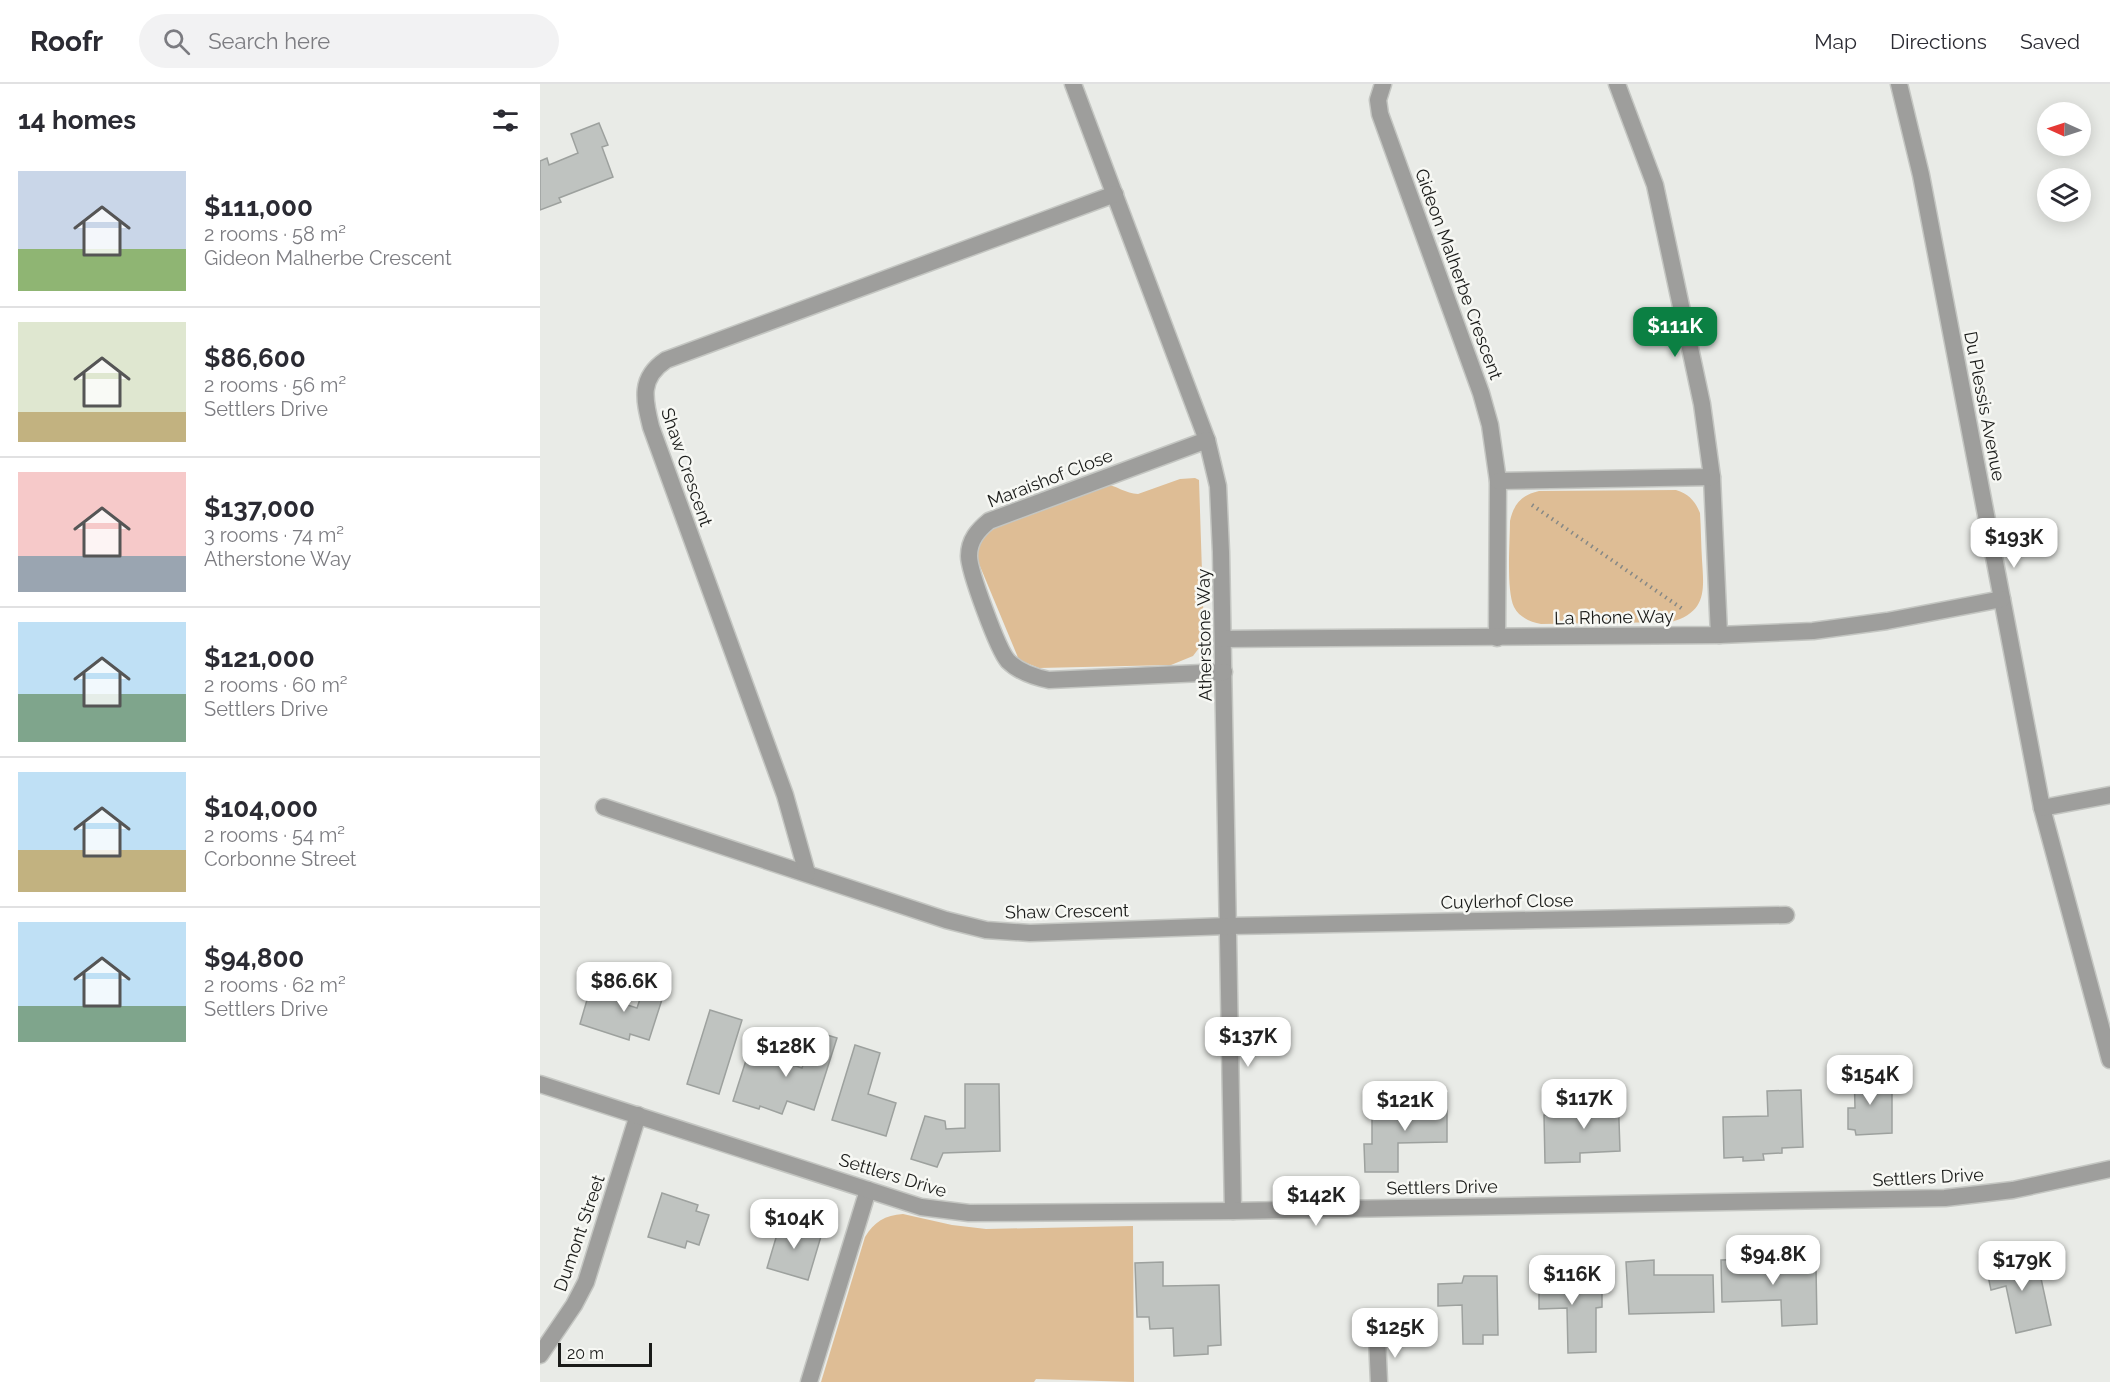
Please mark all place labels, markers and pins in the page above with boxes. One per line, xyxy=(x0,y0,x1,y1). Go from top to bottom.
pin: $111K xyxy=(1633,307,1717,358)
pin: $193K xyxy=(1972,518,2056,569)
pin: $86.6K xyxy=(575,962,673,1013)
pin: $137K xyxy=(1206,1017,1290,1068)
pin: $128K xyxy=(744,1027,828,1078)
pin: $154K xyxy=(1828,1055,1912,1106)
pin: $117K xyxy=(1542,1079,1626,1130)
pin: $121K xyxy=(1363,1081,1447,1132)
pin: $142K xyxy=(1274,1176,1358,1227)
pin: $104K xyxy=(752,1199,836,1250)
pin: $94.8K xyxy=(1724,1235,1822,1286)
pin: $179K xyxy=(1980,1241,2064,1292)
pin: $116K xyxy=(1530,1255,1614,1306)
pin: $125K xyxy=(1353,1308,1437,1359)

